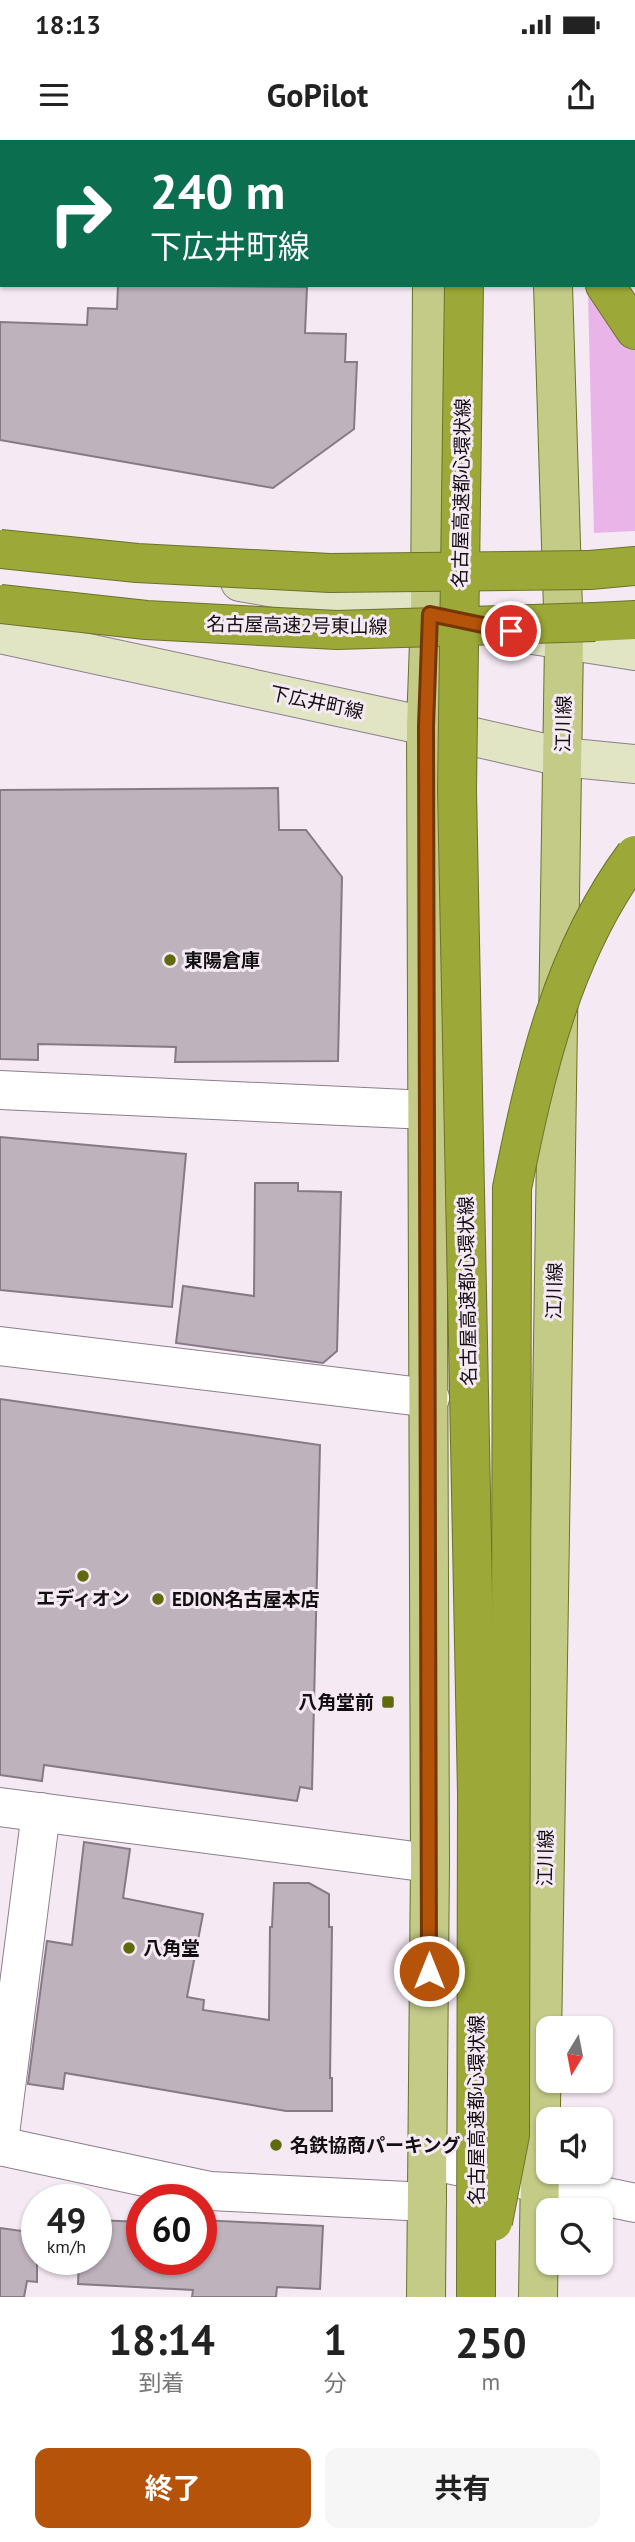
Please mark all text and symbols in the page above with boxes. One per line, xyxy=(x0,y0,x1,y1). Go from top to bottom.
text: 18:13 xyxy=(35,8,101,41)
text: GoPilot xyxy=(267,74,368,116)
icon: menu xyxy=(35,76,73,114)
icon: share xyxy=(562,76,600,114)
text: 240 m xyxy=(150,159,285,223)
icon: right xyxy=(35,168,126,259)
text: 下広井町線 xyxy=(150,225,310,267)
street label: 名古屋高速都心環状線 xyxy=(447,398,475,588)
pin xyxy=(481,601,541,661)
street label: 名古屋高速2号東山線 xyxy=(206,611,388,639)
icon: arrive xyxy=(492,612,530,650)
street label: 下広井町線 xyxy=(268,680,366,724)
street label: 江川線 xyxy=(551,695,575,753)
place label: 東陽倉庫 xyxy=(184,948,260,972)
marker: 東陽倉庫 xyxy=(162,952,178,968)
street label: 名古屋高速都心環状線 xyxy=(453,1196,481,1386)
street label: 江川線 xyxy=(542,1262,566,1320)
marker: エディオン xyxy=(75,1568,91,1584)
place label: エディオン xyxy=(36,1586,130,1610)
place label: EDION名古屋本店 xyxy=(172,1587,320,1611)
marker: EDION名古屋本店 xyxy=(150,1591,166,1607)
place label: 八角堂前 xyxy=(298,1690,374,1714)
marker: 八角堂前 xyxy=(380,1694,396,1710)
street label: 江川線 xyxy=(533,1829,557,1887)
position arrow xyxy=(392,1934,466,2008)
place label: 八角堂 xyxy=(143,1936,200,1960)
marker: 八角堂 xyxy=(121,1940,137,1956)
street label: 名古屋高速都心環状線 xyxy=(464,2015,488,2205)
north arrow xyxy=(536,2016,612,2093)
map controls xyxy=(536,2016,613,2275)
button: sound xyxy=(536,2107,613,2184)
place label: 名鉄協商パーキング xyxy=(290,2133,460,2157)
marker: 名鉄協商パーキング xyxy=(268,2137,284,2153)
speed limit sign: 60 xyxy=(126,2184,217,2275)
text: 49 xyxy=(47,2197,86,2243)
button: search xyxy=(536,2198,613,2275)
text: km/h xyxy=(47,2235,86,2258)
text: 18:14 xyxy=(108,2312,215,2367)
text: 1 xyxy=(323,2312,347,2367)
text: 250 xyxy=(455,2315,527,2370)
text: m xyxy=(482,2367,500,2396)
text: 到着 xyxy=(139,2368,185,2397)
text: 分 xyxy=(324,2368,347,2397)
button: 終了 xyxy=(35,2448,311,2528)
button: 共有 xyxy=(325,2448,600,2528)

